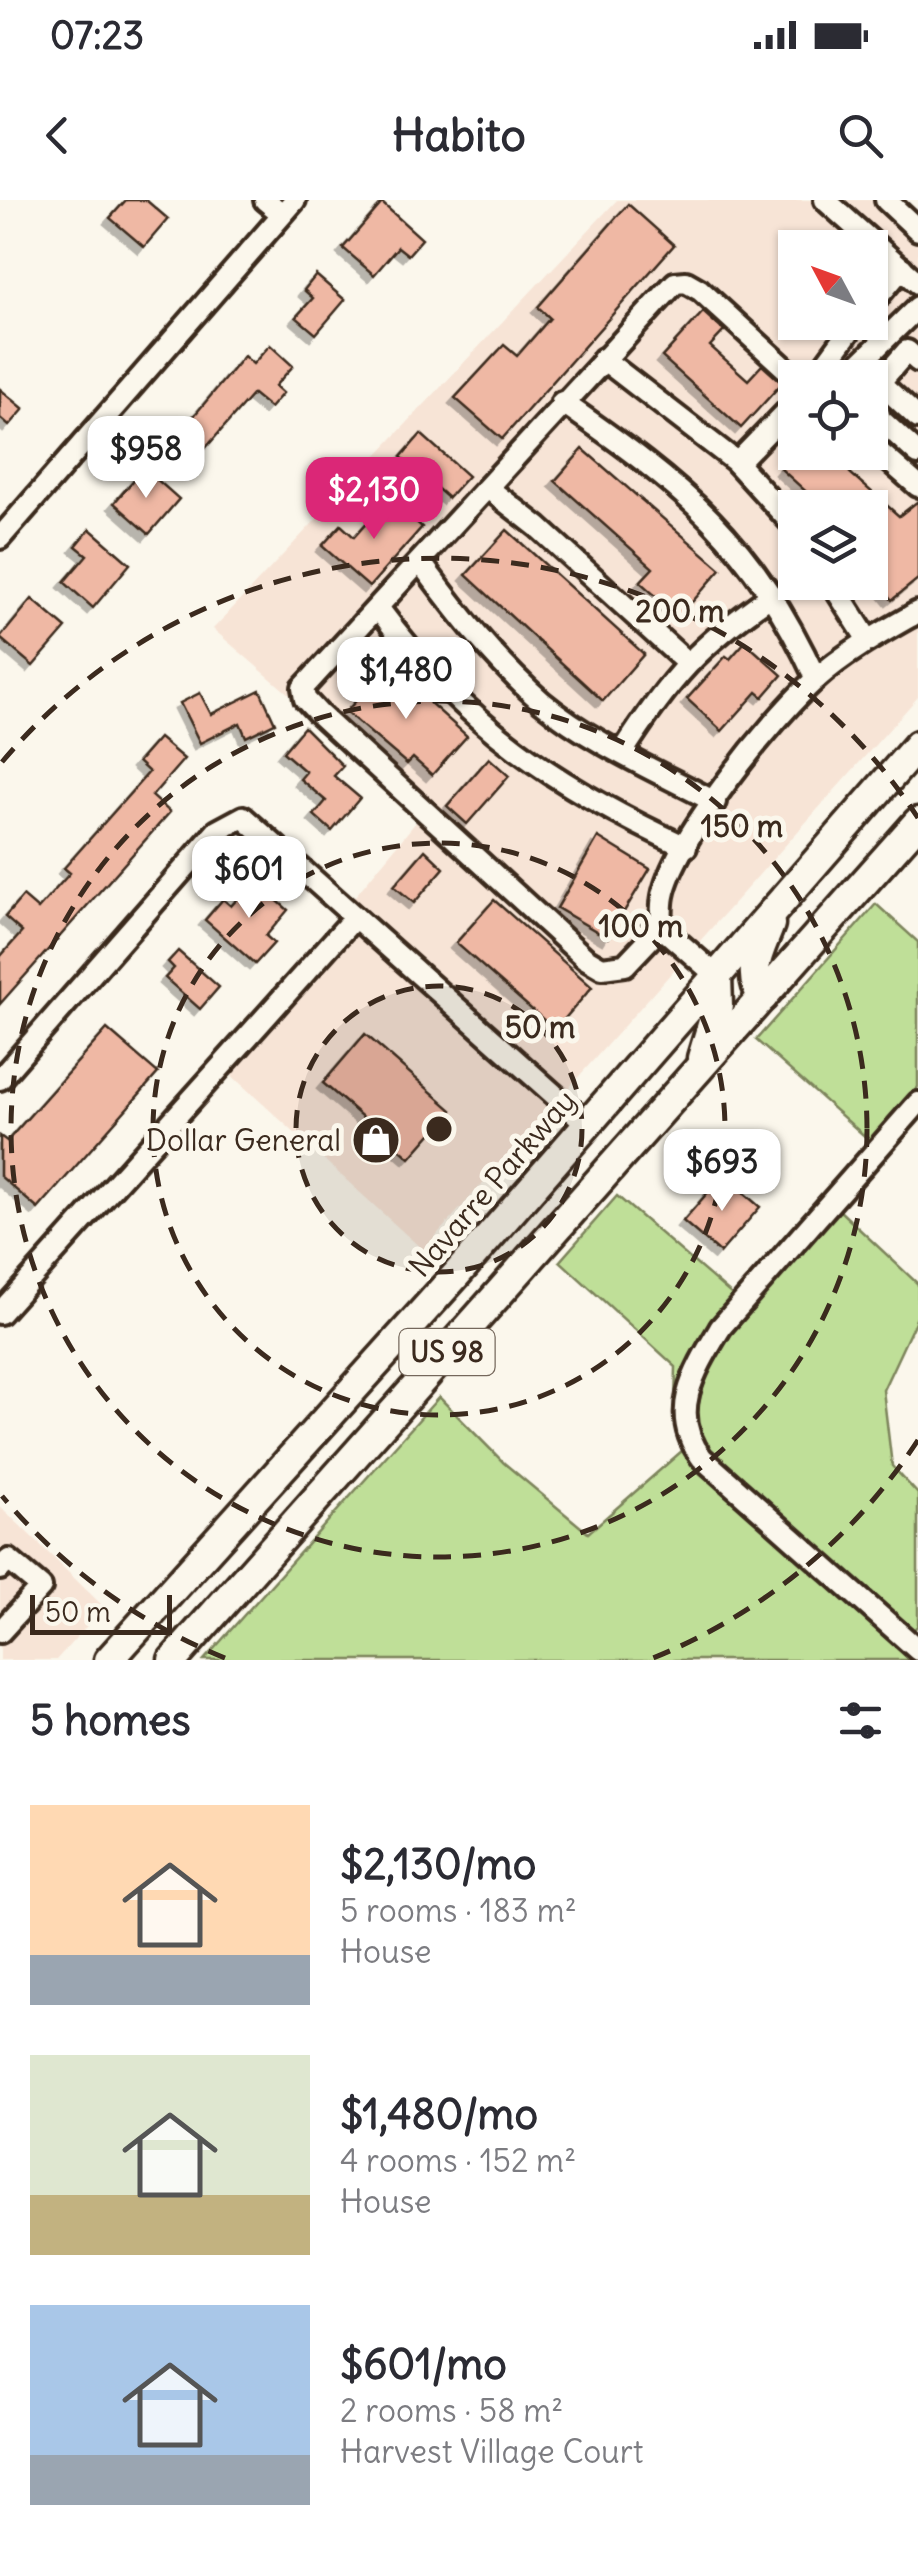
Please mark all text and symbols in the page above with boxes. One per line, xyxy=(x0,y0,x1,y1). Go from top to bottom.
text: 07:23 xyxy=(50,12,144,59)
text: Habito xyxy=(392,107,526,163)
icon: back xyxy=(30,108,85,163)
icon: search xyxy=(833,108,888,163)
north arrow xyxy=(778,230,888,340)
map controls xyxy=(778,230,888,600)
button: locate xyxy=(778,360,888,470)
pin: $958 xyxy=(87,416,205,501)
text: $958 xyxy=(110,428,182,469)
pin: $2,130 xyxy=(293,457,455,542)
text: $2,130 xyxy=(328,469,420,510)
button: layers xyxy=(778,490,888,600)
text: 200 m xyxy=(635,592,725,630)
pin: $1,480 xyxy=(325,637,487,722)
text: $1,480 xyxy=(359,649,453,690)
text: 150 m xyxy=(701,807,783,845)
pin: $601 xyxy=(190,836,308,921)
text: $601 xyxy=(214,848,284,889)
text: 100 m xyxy=(599,907,683,945)
text: 50 m xyxy=(505,1008,575,1046)
street label: Navarre Parkway xyxy=(400,1082,584,1284)
centre of rings xyxy=(421,1111,457,1147)
shop icon: Dollar General xyxy=(350,1114,402,1166)
place label: Dollar General xyxy=(146,1121,341,1159)
pin: $693 xyxy=(663,1129,781,1214)
text: $693 xyxy=(686,1141,758,1182)
road number: US 98 xyxy=(400,1329,494,1375)
scale bar xyxy=(30,1590,172,1634)
text: 50 m xyxy=(45,1594,111,1630)
icon: filters xyxy=(833,1693,888,1748)
text: 5 homes xyxy=(30,1694,191,1746)
text: $2,130/mo xyxy=(340,1838,536,1890)
icon: home xyxy=(110,1845,230,1965)
text: 5 rooms · 183 m² xyxy=(340,1890,577,1931)
text: House xyxy=(340,1931,431,1972)
text: $1,480/mo xyxy=(340,2088,538,2140)
icon: home xyxy=(110,2095,230,2215)
text: 4 rooms · 152 m² xyxy=(340,2140,576,2181)
text: House xyxy=(340,2181,431,2222)
text: $601/mo xyxy=(340,2338,507,2390)
icon: home xyxy=(110,2345,230,2465)
text: 2 rooms · 58 m² xyxy=(340,2390,563,2431)
text: Harvest Village Court xyxy=(340,2431,644,2472)

